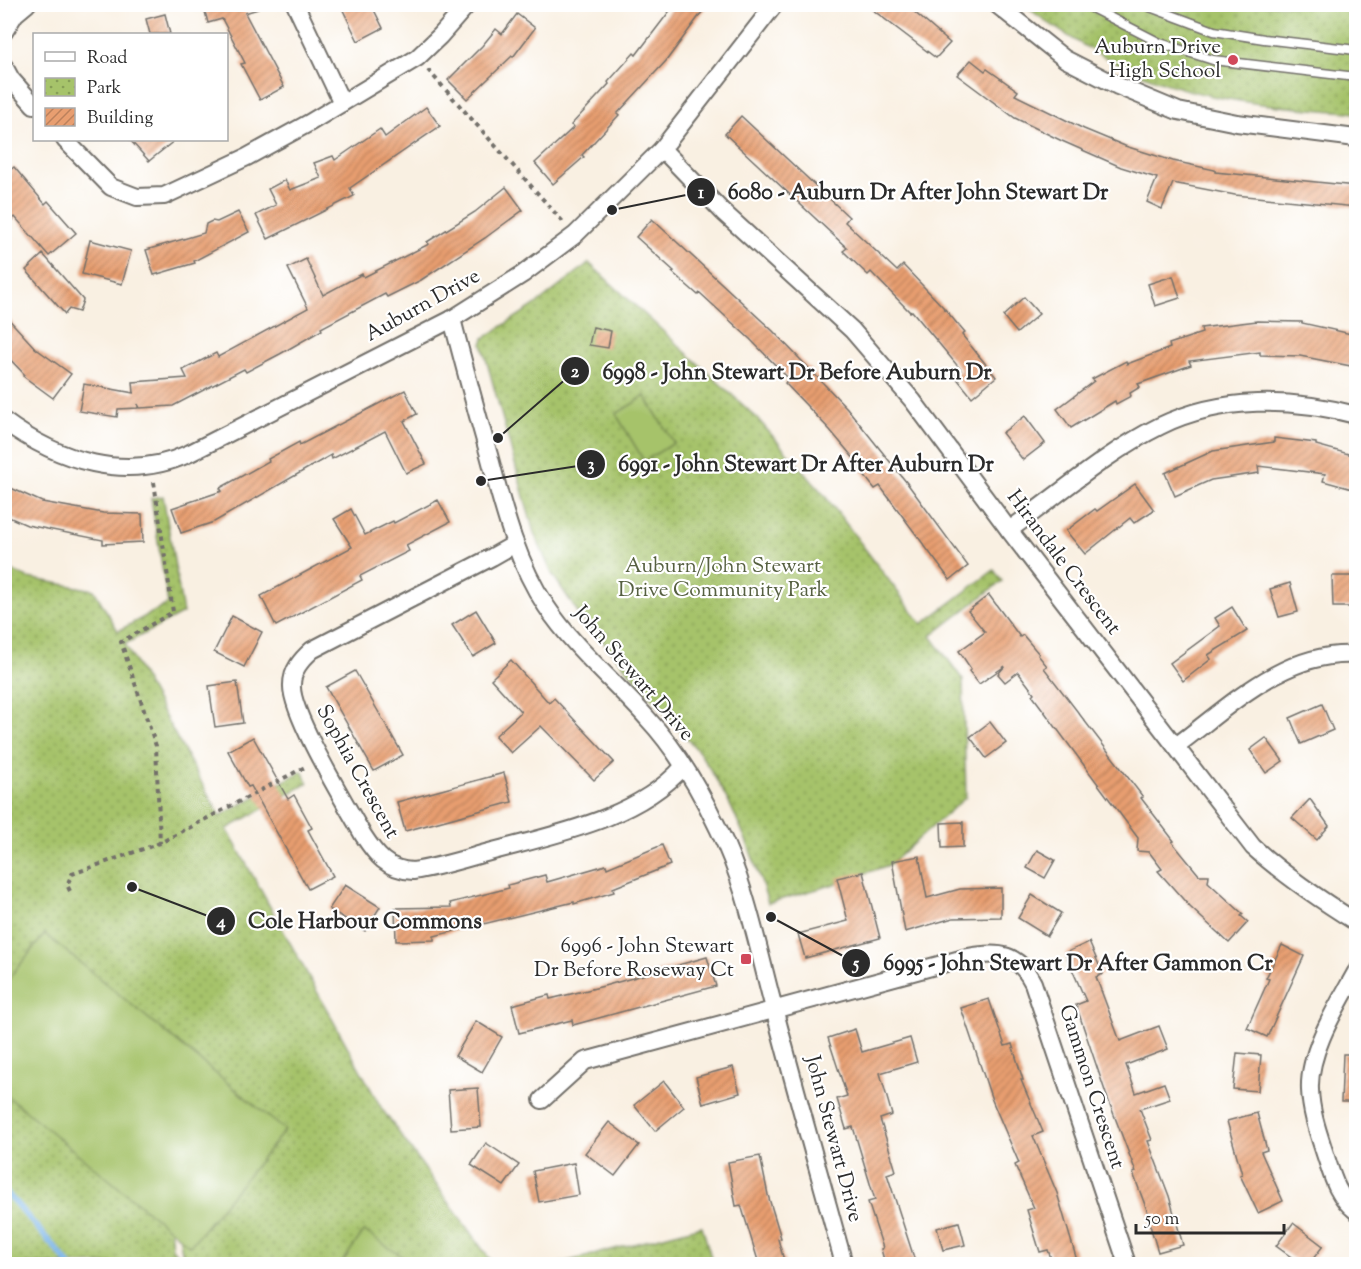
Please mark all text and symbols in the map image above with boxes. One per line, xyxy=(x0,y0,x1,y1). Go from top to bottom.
legend xyxy=(33,33,228,141)
place label: Auburn Drive High School xyxy=(1094,33,1221,87)
text: Road xyxy=(87,46,127,72)
marker: Auburn Drive High School xyxy=(1226,53,1240,67)
text: Park xyxy=(87,76,122,102)
text: Building xyxy=(87,106,153,132)
callout: 6080 - Auburn Dr After John Stewart Dr xyxy=(686,172,1120,212)
text: 6080 - Auburn Dr After John Stewart Dr xyxy=(728,178,1109,210)
text: 1 xyxy=(698,181,705,207)
street label: Auburn Drive xyxy=(360,262,486,350)
callout: 6998 - John Stewart Dr Before Auburn Dr xyxy=(560,351,1003,391)
text: 6998 - John Stewart Dr Before Auburn Dr xyxy=(602,358,992,390)
text: 2 xyxy=(571,360,580,386)
callout: 6991 - John Stewart Dr After Auburn Dr xyxy=(576,444,1005,484)
text: 6991 - John Stewart Dr After Auburn Dr xyxy=(618,450,994,482)
text: 3 xyxy=(587,453,595,479)
street label: Hirandale Crescent xyxy=(998,484,1128,642)
park label: Auburn/John Stewart Drive Community Park xyxy=(618,552,829,606)
street label: John Stewart Drive xyxy=(565,599,700,748)
street label: Sophia Crescent xyxy=(308,700,406,844)
callout: Cole Harbour Commons xyxy=(206,901,494,941)
text: Cole Harbour Commons xyxy=(248,907,482,939)
text: 4 xyxy=(215,910,226,936)
place label: 6996 - John Stewart Dr Before Roseway Ct xyxy=(534,932,734,986)
callout: 6995 - John Stewart Dr After Gammon Cr xyxy=(841,943,1285,983)
text: 6995 - John Stewart Dr After Gammon Cr xyxy=(883,949,1273,981)
marker: 6996 - John Stewart Dr Before Roseway Ct xyxy=(739,952,753,966)
text: 5 xyxy=(851,952,860,978)
street label: Gammon Crescent xyxy=(1050,1001,1132,1173)
street label: John Stewart Drive xyxy=(796,1052,870,1225)
scale bar xyxy=(1136,1197,1284,1235)
text: 50 m xyxy=(1144,1207,1180,1233)

